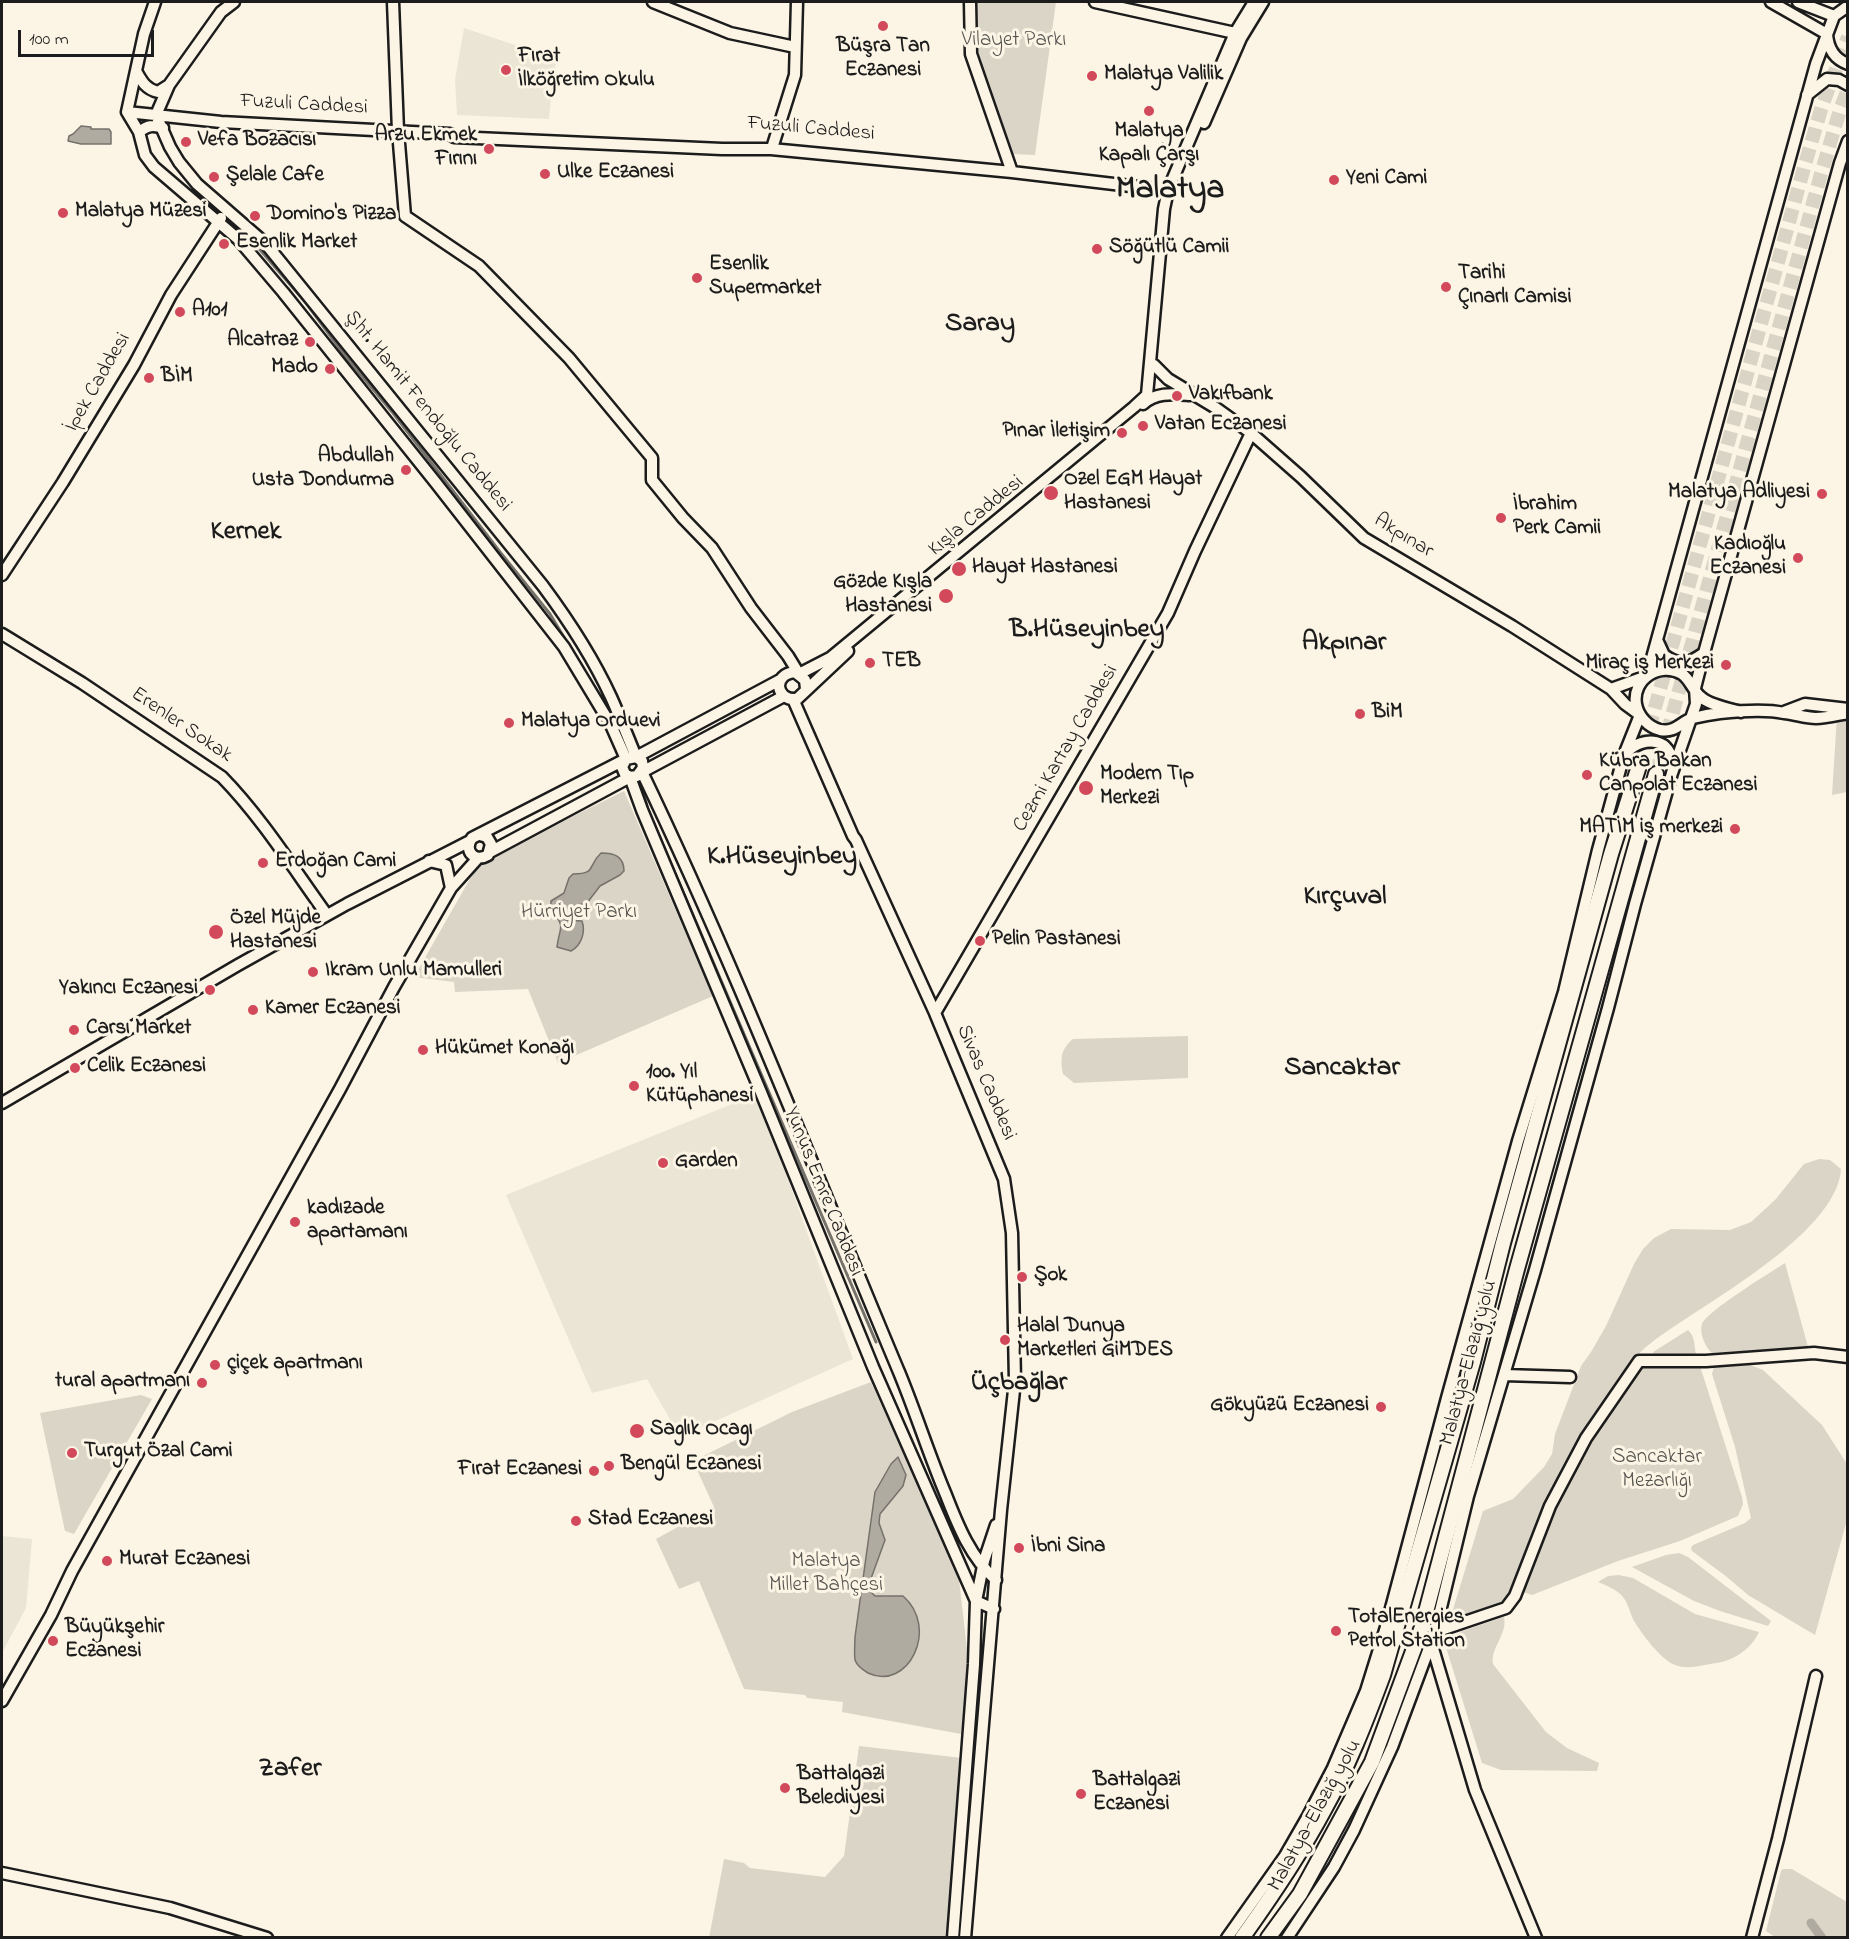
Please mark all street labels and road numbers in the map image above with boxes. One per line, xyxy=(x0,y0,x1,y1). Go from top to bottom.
street label: Fuzuli Caddesi xyxy=(240,90,368,122)
street label: Fuzuli Caddesi xyxy=(746,112,876,148)
street label: Şht. Hamit Fendoğlu Caddesi xyxy=(338,306,516,518)
street label: İpek Caddesi xyxy=(60,329,138,437)
street label: Kışla Caddesi xyxy=(924,471,1030,563)
street label: Akpınar xyxy=(1369,509,1437,565)
street label: Cezmi Kartay Caddesi xyxy=(1009,661,1125,837)
street label: Erenler Sokak xyxy=(125,683,237,769)
street label: Sivas Caddesi xyxy=(949,1021,1021,1145)
street label: Yunus Emre Caddesi xyxy=(777,1104,867,1280)
street label: Malatya-Elazığ yolu xyxy=(1436,1278,1504,1448)
street label: Malatya-Elazığ yolu xyxy=(1264,1736,1368,1896)

